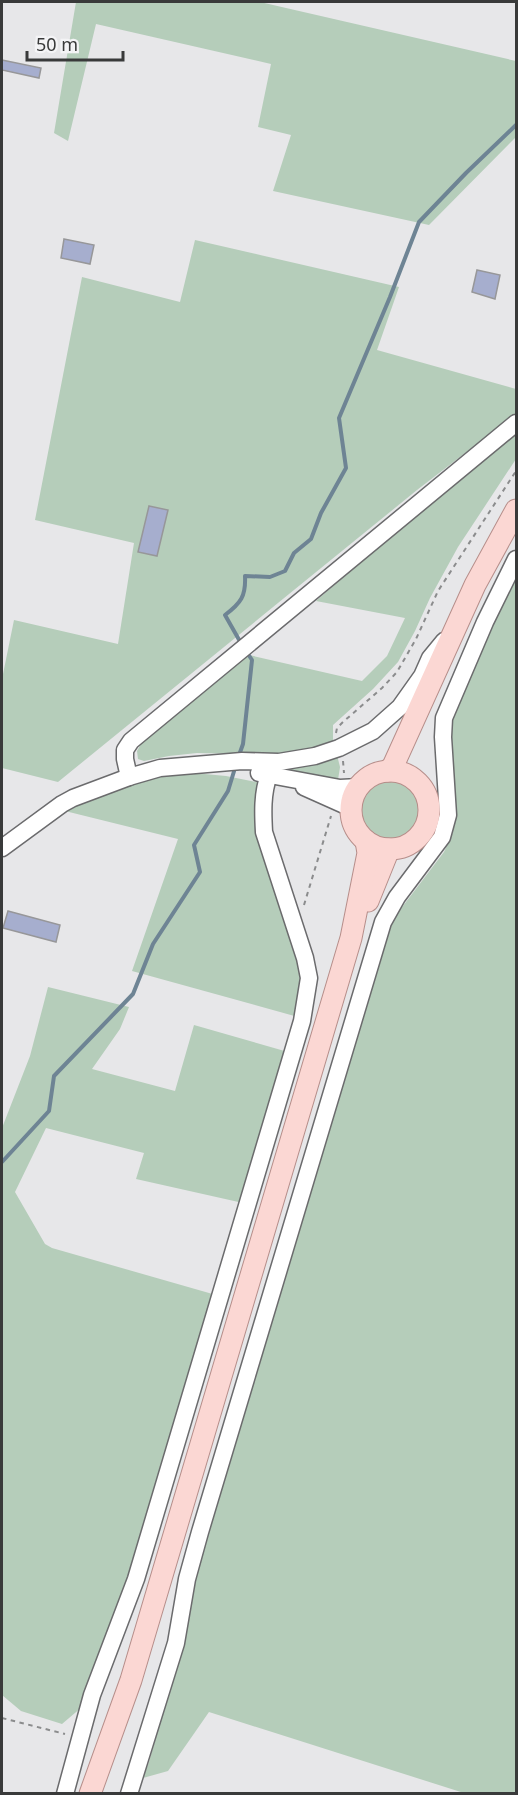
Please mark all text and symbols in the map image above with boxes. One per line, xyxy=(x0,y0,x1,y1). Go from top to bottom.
scale bar xyxy=(27,24,123,62)
text: 50 m xyxy=(36,32,78,56)

